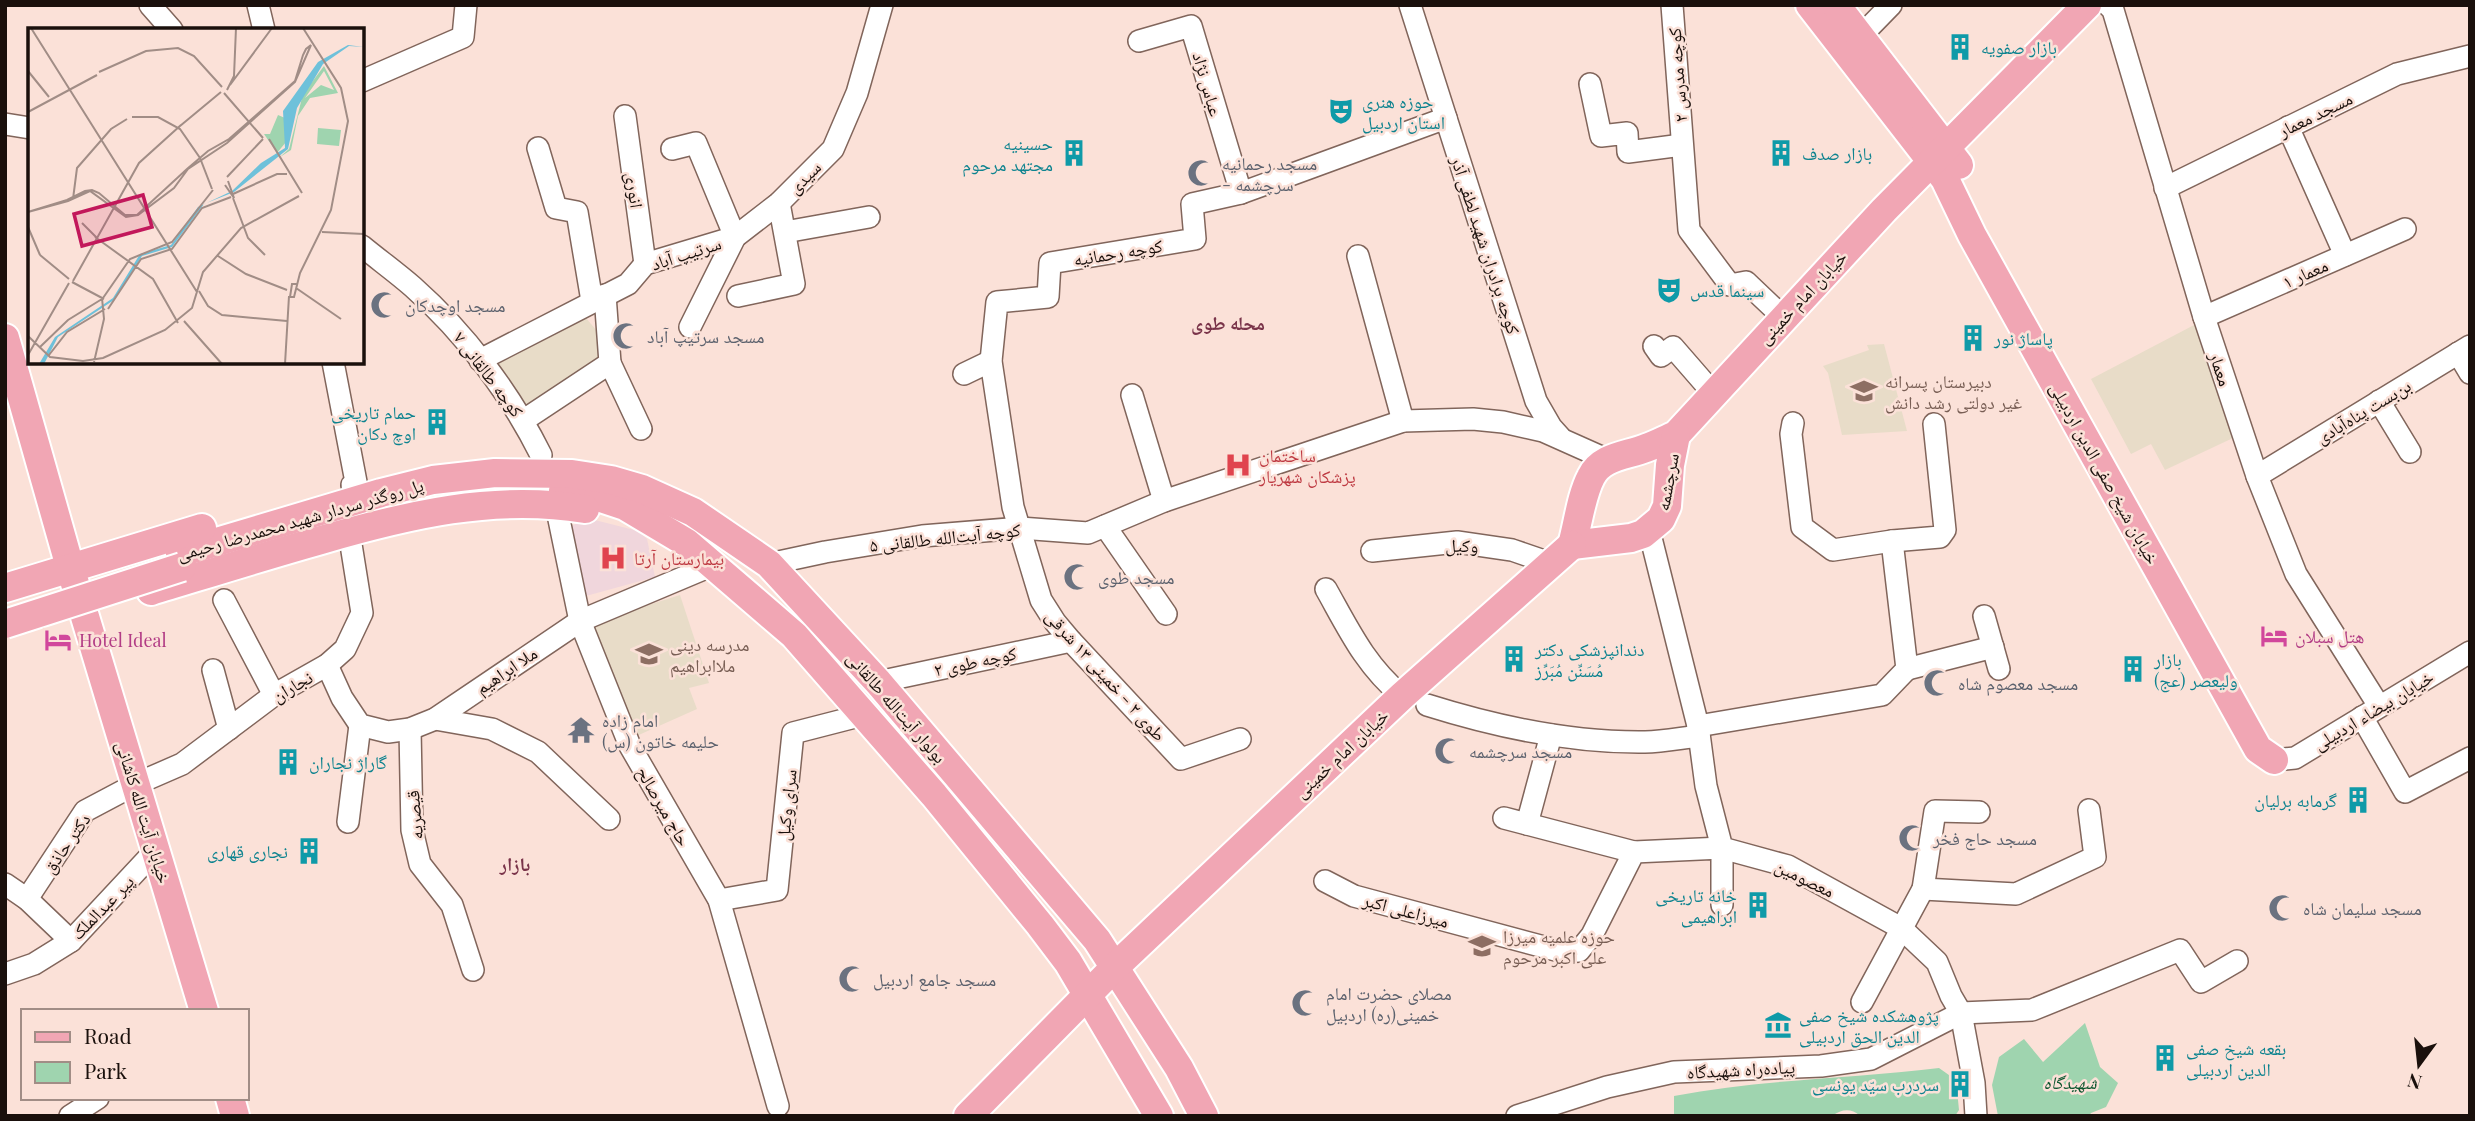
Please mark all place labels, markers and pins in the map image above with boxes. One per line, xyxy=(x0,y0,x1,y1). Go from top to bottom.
building icon: بازار صفویه xyxy=(1945,32,1975,62)
place label: بازار صفویه xyxy=(1981,35,2057,59)
place label: حوزه هنری استان اردبیل xyxy=(1362,89,1445,134)
theatre icon: حوزه هنری استان اردبیل xyxy=(1326,96,1356,126)
place label: حسینیه مجتهد مرحوم xyxy=(962,131,1053,177)
building icon: حسینیه مجتهد مرحوم xyxy=(1059,138,1089,168)
building icon: بازار صدف xyxy=(1766,138,1796,168)
place label: بازار صدف xyxy=(1802,141,1872,165)
place label: مسجد رحمانیه - سرچشمه xyxy=(1222,151,1317,196)
mosque icon: مسجد رحمانیه - سرچشمه xyxy=(1186,158,1216,188)
theatre icon: سینما قدس xyxy=(1654,275,1684,305)
place label: سینما قدس xyxy=(1690,278,1764,302)
mosque icon: مسجد اوچدکان xyxy=(369,290,399,320)
place label: مسجد اوچدکان xyxy=(405,293,505,317)
mosque icon: مسجد سرتیپ آباد xyxy=(611,321,641,351)
building icon: پاساژ نور xyxy=(1958,323,1988,353)
place label: مسجد سرتیپ آباد xyxy=(647,324,764,348)
place label: پاساژ نور xyxy=(1993,326,2053,350)
place label: دبیرستان پسرانه غیر دولتی رشد دانش xyxy=(1885,369,2022,414)
school or university icon: دبیرستان پسرانه غیر دولتی رشد دانش xyxy=(1849,376,1879,406)
place label: حمام تاریخی اوچ دکان xyxy=(331,400,416,446)
building icon: حمام تاریخی اوچ دکان xyxy=(422,407,452,437)
place label: ساختمان پزشکان شهریار xyxy=(1258,443,1356,488)
hospital icon: ساختمان پزشکان شهریار xyxy=(1223,450,1253,480)
hospital icon: بیمارستان آرتا xyxy=(598,543,628,573)
place label: بیمارستان آرتا xyxy=(634,546,724,570)
mosque icon: مسجد طوی xyxy=(1062,562,1092,592)
place label: مسجد طوی xyxy=(1098,565,1175,589)
hotel icon: هتل سبلان xyxy=(2259,621,2289,651)
place label: هتل سبلان xyxy=(2295,624,2364,648)
hotel icon: Hotel Ideal xyxy=(43,625,73,655)
place label: Hotel Ideal xyxy=(79,628,167,652)
place label: مدرسه دینی ملاابراهیم xyxy=(670,632,749,678)
place label: دندانپزشکی دکتر مُسَنِّن مُبَرِّز xyxy=(1534,637,1645,682)
school or university icon: مدرسه دینی ملاابراهیم xyxy=(634,639,664,669)
building icon: دندانپزشکی دکتر مُسَنِّن مُبَرِّز xyxy=(1499,644,1529,674)
place label: بازار ولیعصر (عج) xyxy=(2153,647,2238,693)
building icon: بازار ولیعصر (عج) xyxy=(2118,654,2148,684)
mosque icon: مسجد معصوم شاه xyxy=(1922,668,1952,698)
place label: مسجد معصوم شاه xyxy=(1958,671,2078,696)
place label: امام زاده حلیمه خاتون (س) xyxy=(602,708,719,753)
temple icon: امام زاده حلیمه خاتون (س) xyxy=(566,715,596,745)
mosque icon: مسجد سرچشمه xyxy=(1433,736,1463,766)
place label: مسجد سرچشمه xyxy=(1469,739,1572,763)
building icon: گاراژ نجاران xyxy=(273,747,303,777)
place label: گاراژ نجاران xyxy=(309,750,387,774)
building icon: گرمابه برلیان xyxy=(2343,785,2373,815)
place label: گرمابه برلیان xyxy=(2254,788,2338,812)
mosque icon: مسجد حاج فخر xyxy=(1897,823,1927,853)
place label: مسجد حاج فخر xyxy=(1932,826,2037,851)
building icon: نجاری قهاری xyxy=(294,836,324,866)
place label: نجاری قهاری xyxy=(207,839,288,863)
place label: خانه تاریخی ابراهیمی xyxy=(1655,883,1737,928)
building icon: خانه تاریخی ابراهیمی xyxy=(1743,890,1773,920)
mosque icon: مسجد سلیمان شاه xyxy=(2267,893,2297,923)
place label: مسجد سلیمان شاه xyxy=(2303,896,2422,920)
place label: حوزه علمیه میرزا علی اکبر مرحوم xyxy=(1503,924,1615,970)
school or university icon: حوزه علمیه میرزا علی اکبر مرحوم xyxy=(1467,931,1497,961)
mosque icon: مسجد جامع اردبیل xyxy=(837,964,867,994)
place label: مسجد جامع اردبیل xyxy=(873,967,996,992)
place label: مصلای حضرت امام خمینی(ره) اردبیل xyxy=(1326,981,1452,1026)
mosque icon: مصلای حضرت امام خمینی(ره) اردبیل xyxy=(1290,988,1320,1018)
place label: پژوهشکده شیخ صفی الدین الحق اردبیلی xyxy=(1799,1003,1939,1048)
museum icon: پژوهشکده شیخ صفی الدین الحق اردبیلی xyxy=(1763,1010,1793,1040)
place label: بقعه شیخ صفی الدین اردبیلی xyxy=(2186,1036,2286,1081)
building icon: بقعه شیخ صفی الدین اردبیلی xyxy=(2150,1043,2180,1073)
building icon: سردرب سیّد یونسی xyxy=(1945,1069,1975,1099)
place label: سردرب سیّد یونسی xyxy=(1812,1072,1939,1096)

